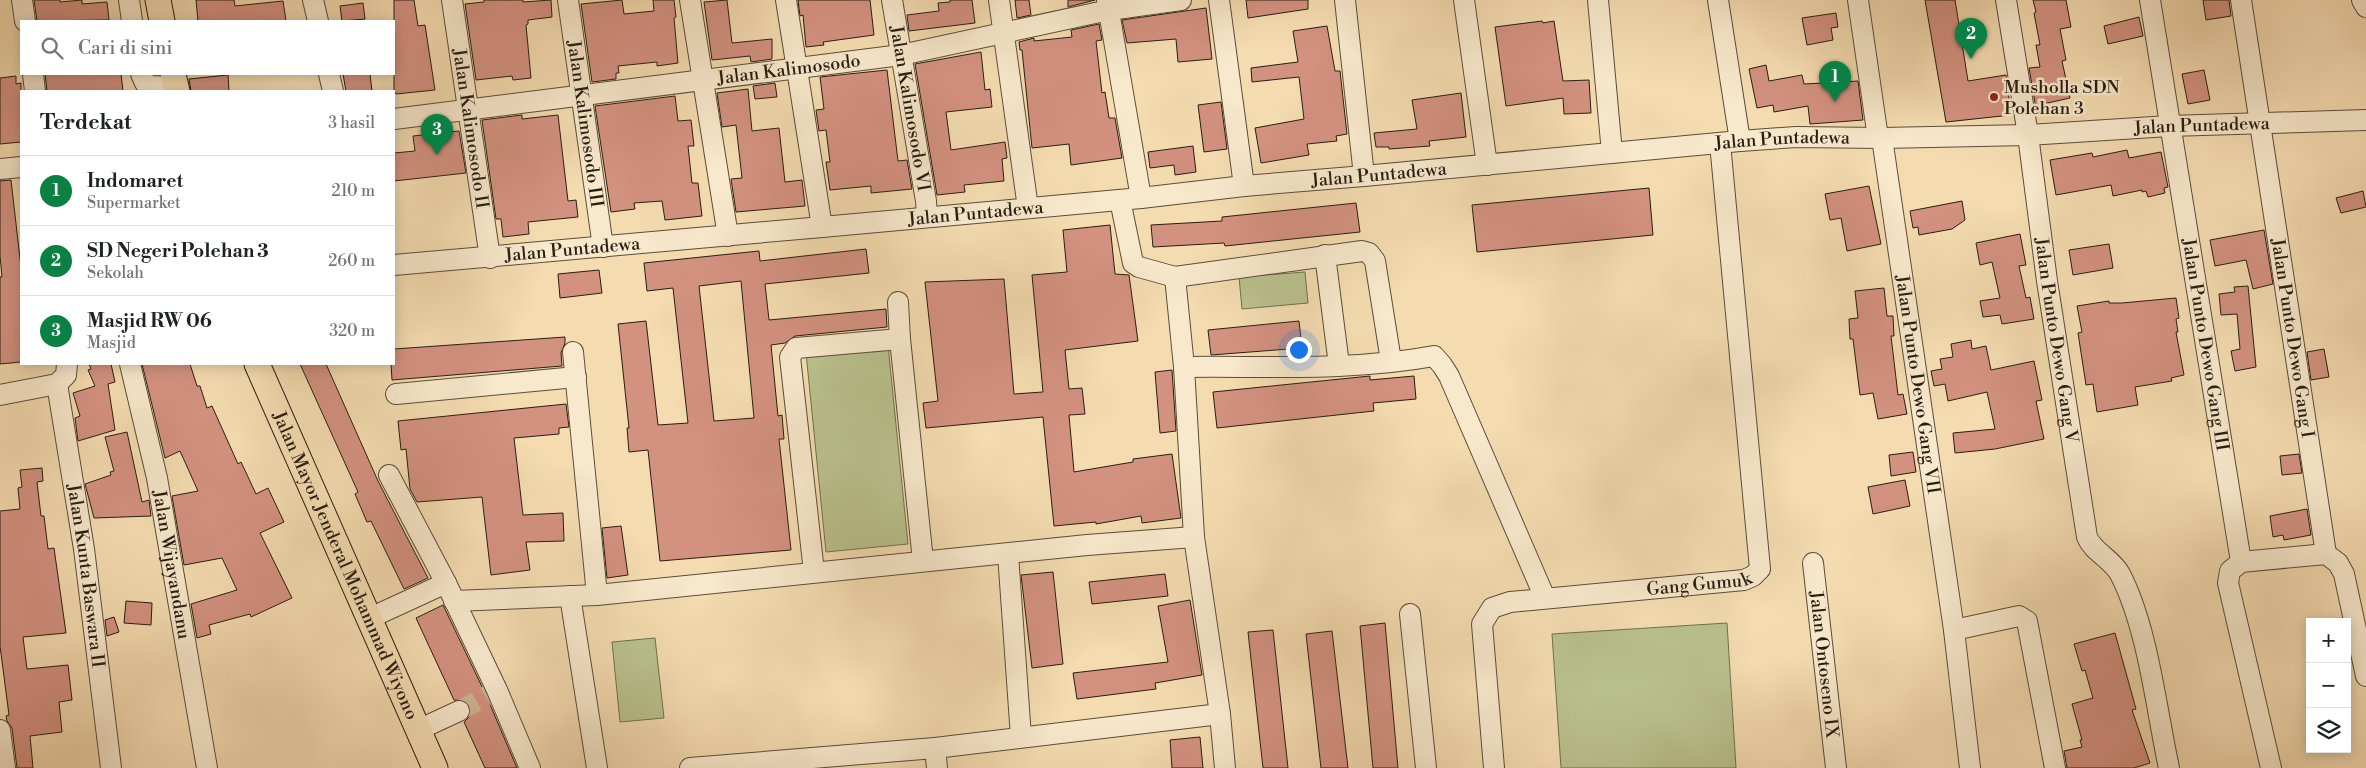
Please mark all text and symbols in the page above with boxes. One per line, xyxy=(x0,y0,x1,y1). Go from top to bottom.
pin: 2 xyxy=(1955,18,1987,59)
search box xyxy=(20,20,395,75)
street label: Jalan Kalimosodo VI xyxy=(884,23,935,193)
icon: search xyxy=(38,34,66,62)
text: Cari di sini xyxy=(78,36,173,60)
street label: Jalan Kalimosodo III xyxy=(562,38,608,209)
street label: Jalan Kalimosodo II xyxy=(447,46,494,210)
street label: Jalan Kalimosodo xyxy=(715,49,862,90)
pin: 1 xyxy=(1819,61,1851,102)
place label: Musholla SDN Polehan 3 xyxy=(2004,76,2120,120)
marker: Musholla SDN Polehan 3 xyxy=(1988,91,2000,103)
text: Terdekat xyxy=(40,110,131,136)
street label: Jalan Puntadewa xyxy=(2132,112,2271,140)
text: 3 hasil xyxy=(328,113,375,133)
pin: 3 xyxy=(421,114,453,155)
street label: Jalan Puntadewa xyxy=(1712,126,1851,155)
street label: Jalan Puntadewa xyxy=(1309,157,1448,192)
text: Indomaret xyxy=(87,169,183,193)
text: 1 xyxy=(52,181,60,201)
text: 210 m xyxy=(331,181,375,201)
text: Supermarket xyxy=(87,193,181,213)
street label: Jalan Puntadewa xyxy=(906,196,1045,231)
street label: Jalan Puntadewa xyxy=(503,232,642,267)
street label: Jalan Punto Dewo Gang V xyxy=(2029,235,2083,445)
street label: Jalan Punto Dewo Gang III xyxy=(2177,236,2234,453)
street label: Jalan Punto Dewo Gang I xyxy=(2266,236,2319,440)
text: SD Negeri Polehan 3 xyxy=(87,239,269,263)
text: 2 xyxy=(51,251,61,271)
text: 260 m xyxy=(328,251,375,271)
text: Sekolah xyxy=(87,263,144,283)
street label: Jalan Punto Dewo Gang VII xyxy=(1890,272,1945,496)
text: Masjid RW 06 xyxy=(87,309,212,333)
text: 3 xyxy=(51,321,61,341)
text: 320 m xyxy=(329,321,375,341)
text: Masjid xyxy=(87,333,136,353)
your location xyxy=(1286,337,1312,363)
street label: Jalan Mayor Jenderal Mohammad Wiyono xyxy=(267,407,423,723)
street label: Jalan Kunta Baswara II xyxy=(61,481,110,669)
street label: Jalan Wijayandanu xyxy=(147,487,196,642)
street label: Gang Gumuk xyxy=(1645,566,1757,601)
street label: Jalan Ontoseno IX xyxy=(1804,589,1844,740)
map controls xyxy=(2306,618,2351,753)
button: + xyxy=(2306,618,2351,663)
button: − xyxy=(2306,663,2351,708)
button: layers xyxy=(2306,708,2351,753)

